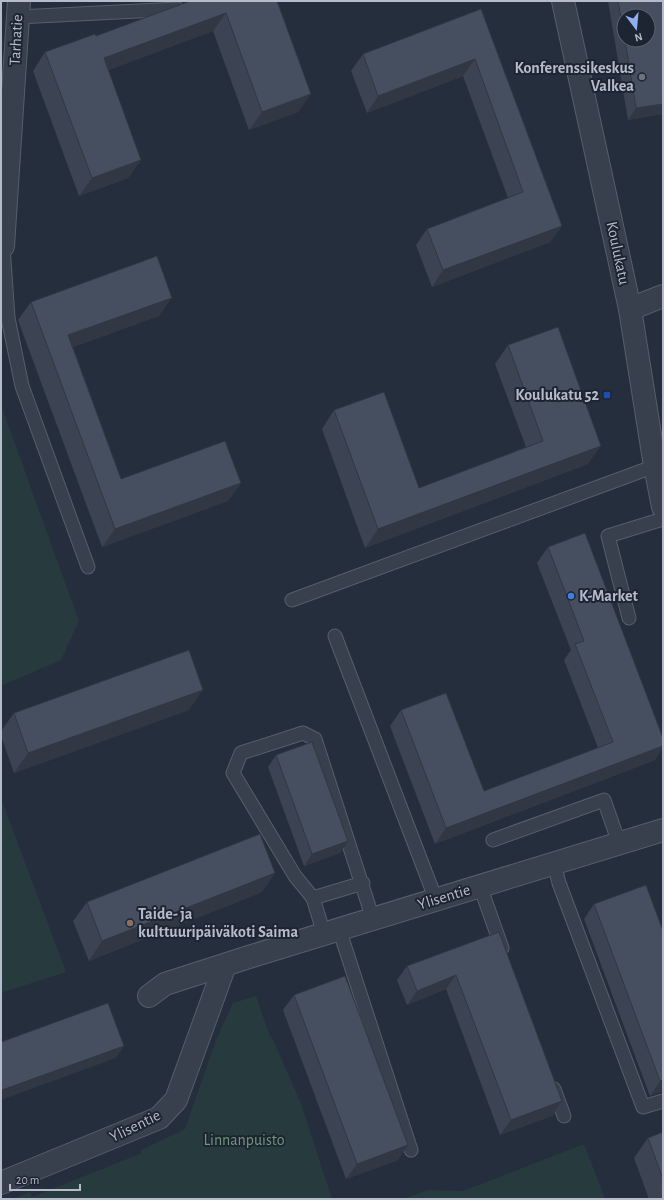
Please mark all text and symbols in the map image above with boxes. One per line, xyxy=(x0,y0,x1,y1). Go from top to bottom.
north arrow xyxy=(616,8,656,48)
street label: Tarhatie xyxy=(7,14,25,66)
text: N xyxy=(633,31,644,43)
place label: Konferenssikeskus Valkea xyxy=(514,60,634,94)
marker: Konferenssikeskus Valkea xyxy=(637,72,647,82)
street label: Koulukatu xyxy=(604,220,632,286)
place label: Koulukatu 52 xyxy=(515,387,599,403)
marker: Koulukatu 52 xyxy=(602,390,612,400)
place label: K-Market xyxy=(579,588,639,604)
marker: K-Market xyxy=(566,591,576,601)
street label: Ylisentie xyxy=(416,881,472,913)
place label: Taide- ja kulttuuripäiväkoti Saima xyxy=(138,906,298,940)
marker: Taide- ja kulttuuripäiväkoti Saima xyxy=(125,918,135,928)
street label: Ylisentie xyxy=(107,1107,163,1145)
park label: Linnanpuisto xyxy=(203,1132,285,1148)
scale bar xyxy=(10,1166,80,1192)
text: 20 m xyxy=(16,1174,39,1186)

